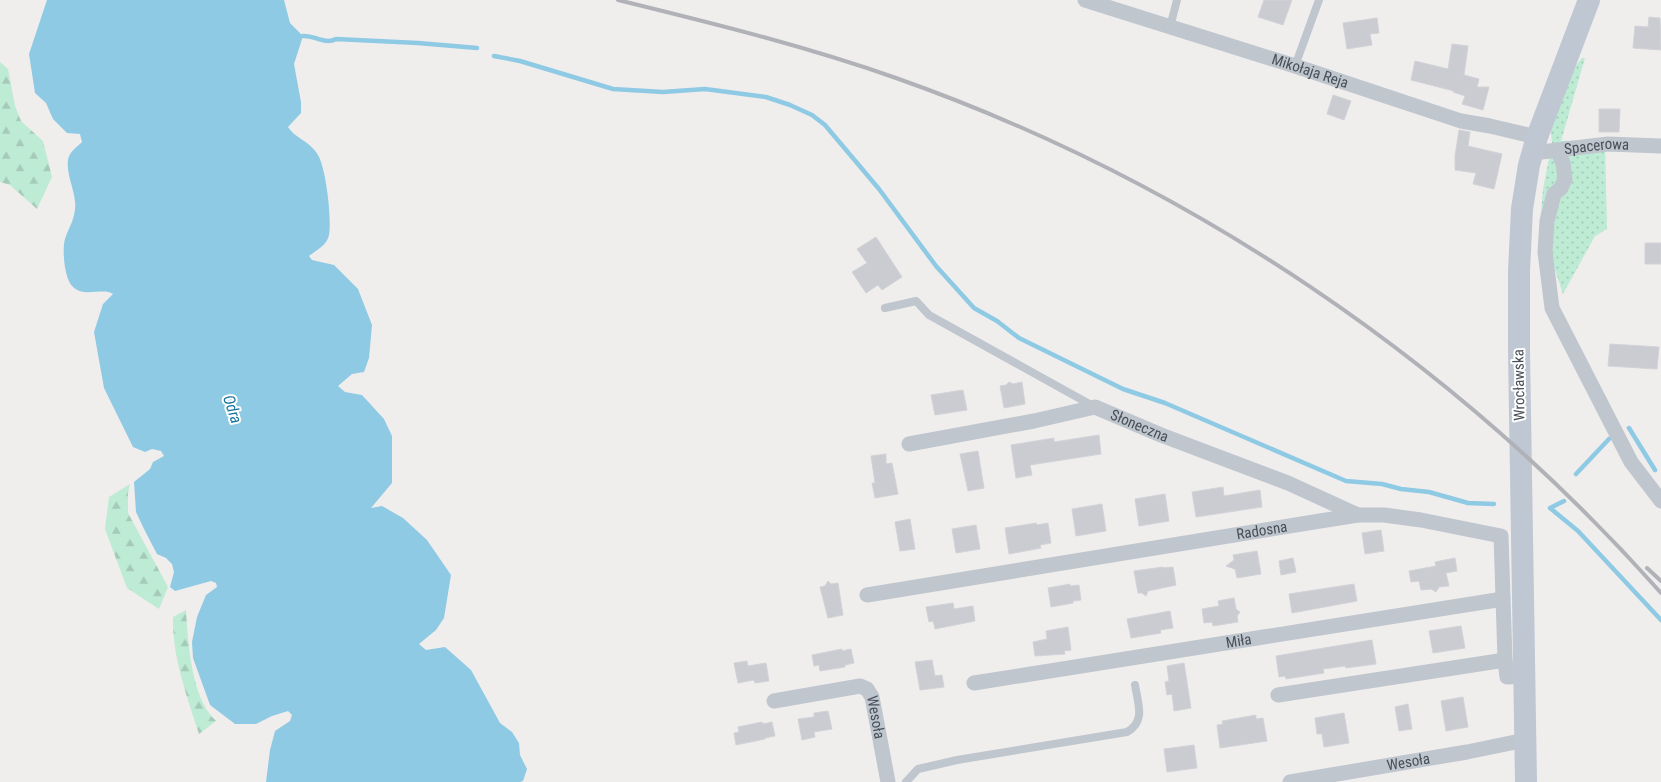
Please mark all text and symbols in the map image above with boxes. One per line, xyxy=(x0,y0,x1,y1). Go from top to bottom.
street label: Mikołaja Reja xyxy=(1269,50,1351,92)
street label: Spacerowa xyxy=(1563,135,1629,158)
street label: Wrocławska xyxy=(1509,349,1529,421)
water label: Odra xyxy=(219,392,246,426)
street label: Słoneczna xyxy=(1108,406,1171,446)
street label: Radosna xyxy=(1235,517,1289,544)
street label: Miła xyxy=(1225,630,1253,652)
street label: Wesoła xyxy=(863,694,889,740)
street label: Wesoła xyxy=(1385,749,1431,774)

